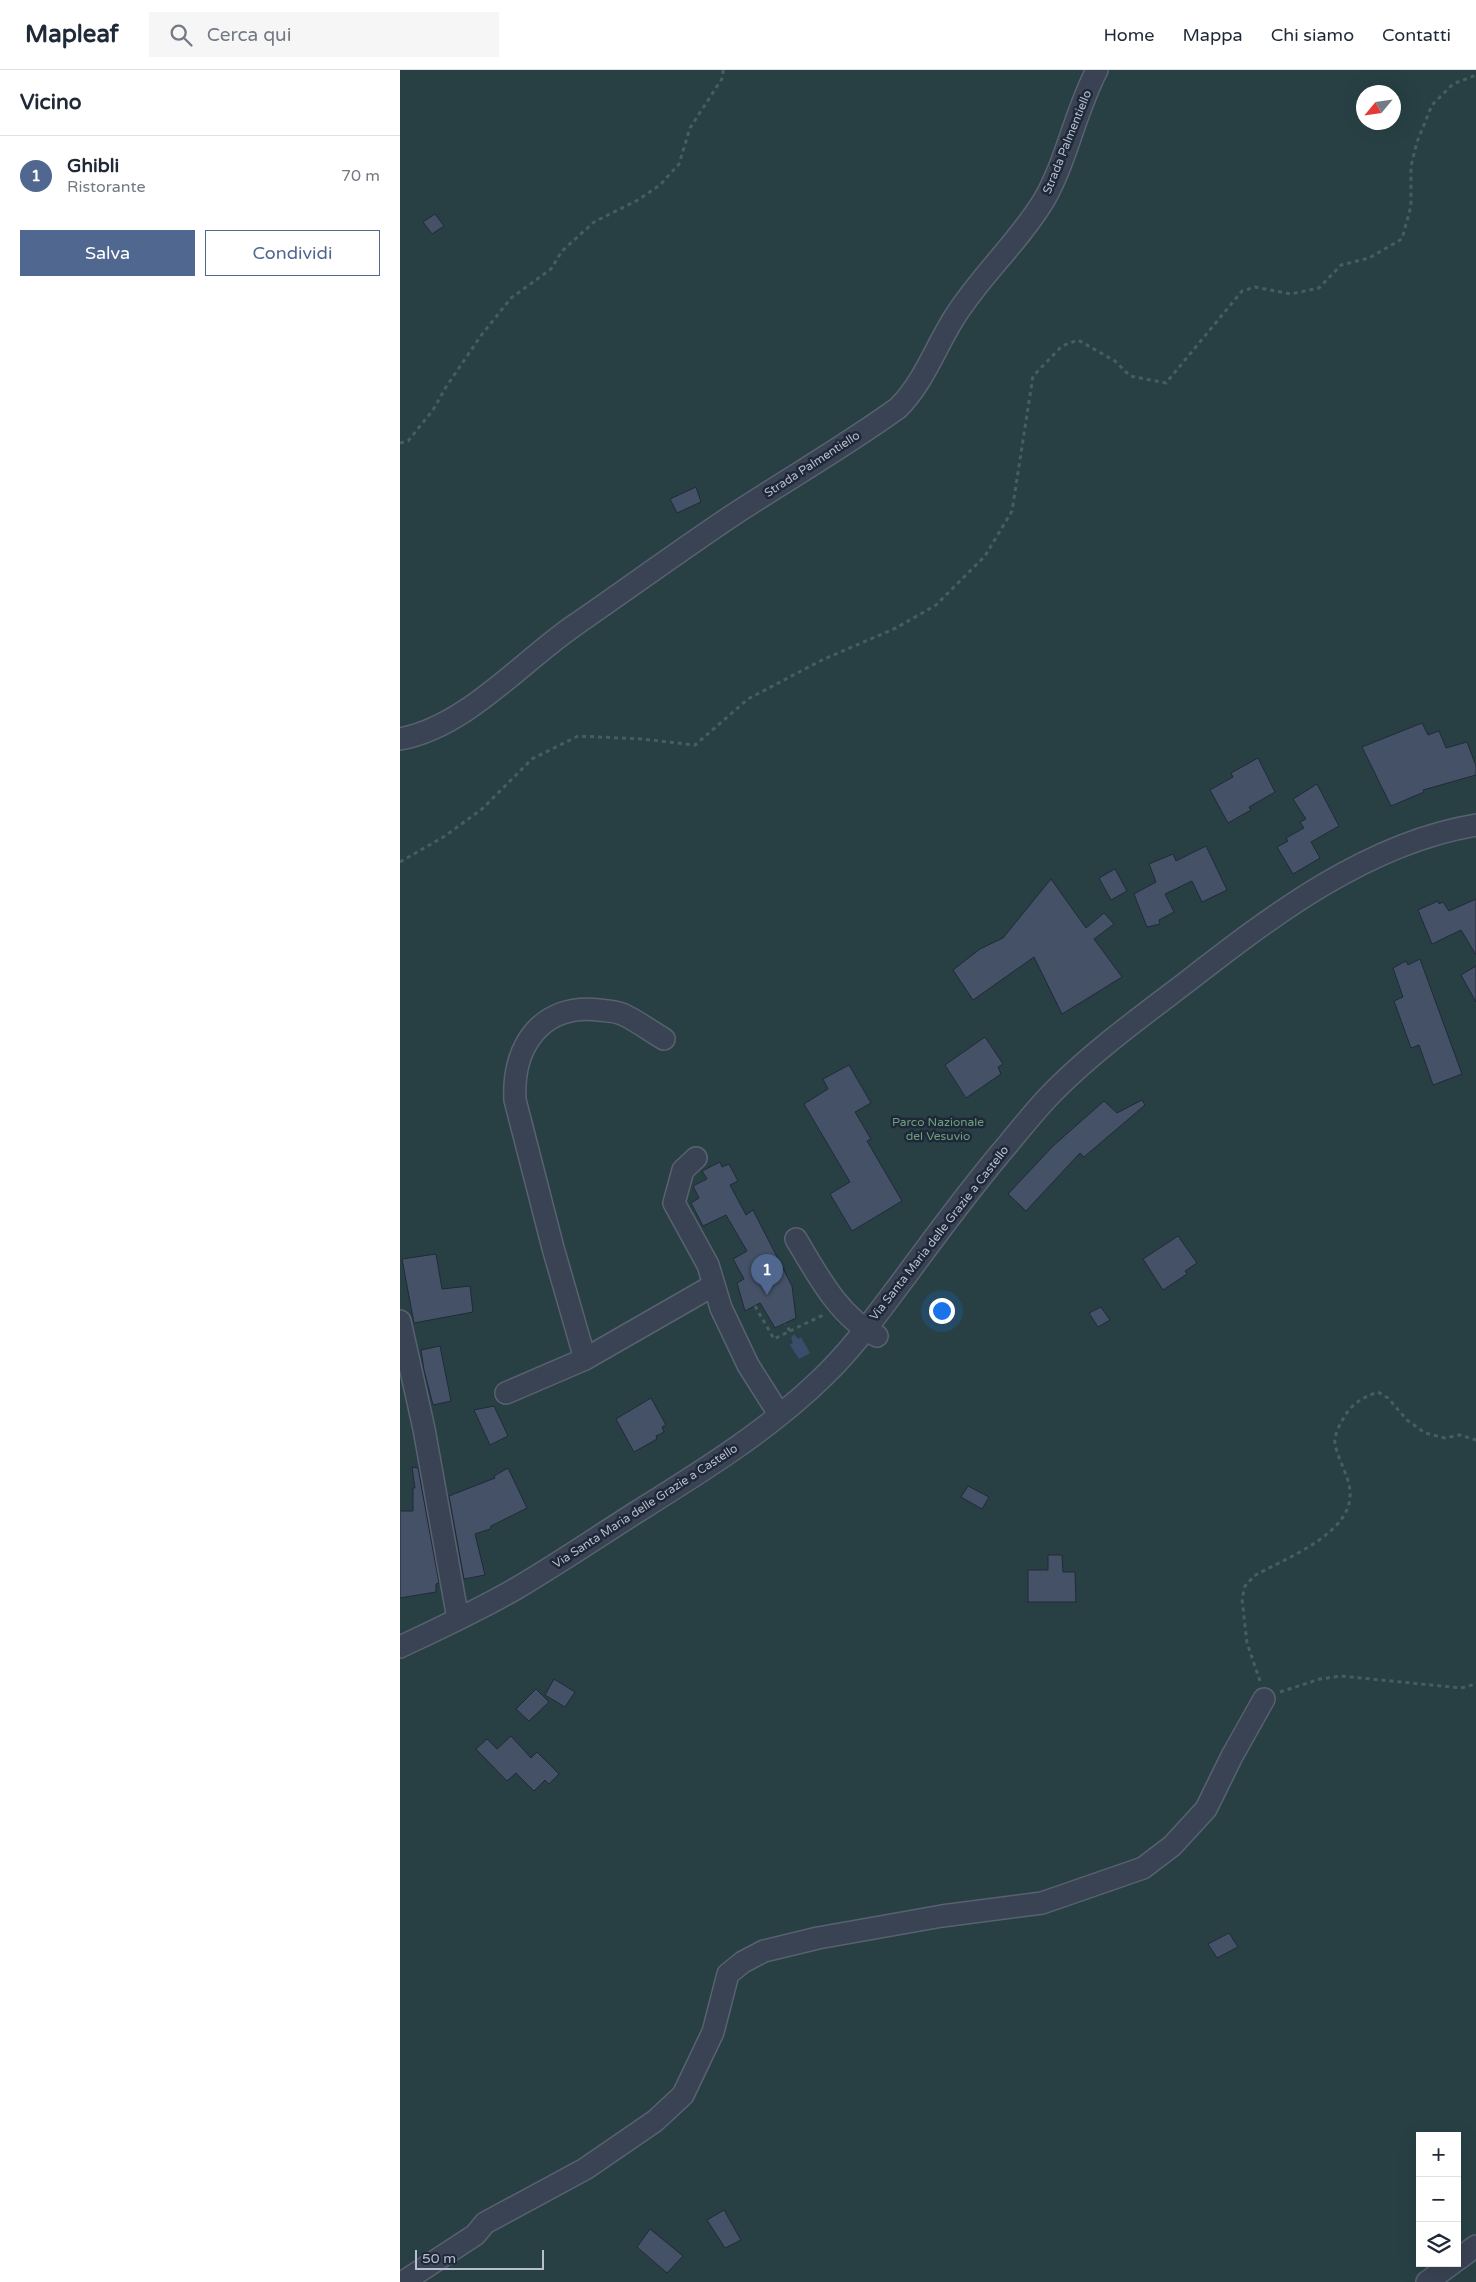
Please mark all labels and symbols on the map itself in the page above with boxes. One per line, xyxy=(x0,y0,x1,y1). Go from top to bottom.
north arrow xyxy=(1356,85,1401,130)
street label: Strada Palmentiello xyxy=(1040,88,1094,196)
street label: Strada Palmentiello xyxy=(762,428,862,500)
park label: Parco Nazionale del Vesuvio xyxy=(892,1115,984,1143)
street label: Via Santa Maria delle Grazie a Castello xyxy=(867,1143,1011,1323)
pin: 1 xyxy=(751,1254,783,1295)
your location xyxy=(929,1298,955,1324)
street label: Via Santa Maria delle Grazie a Castello xyxy=(550,1441,740,1571)
scale bar xyxy=(415,2247,544,2270)

